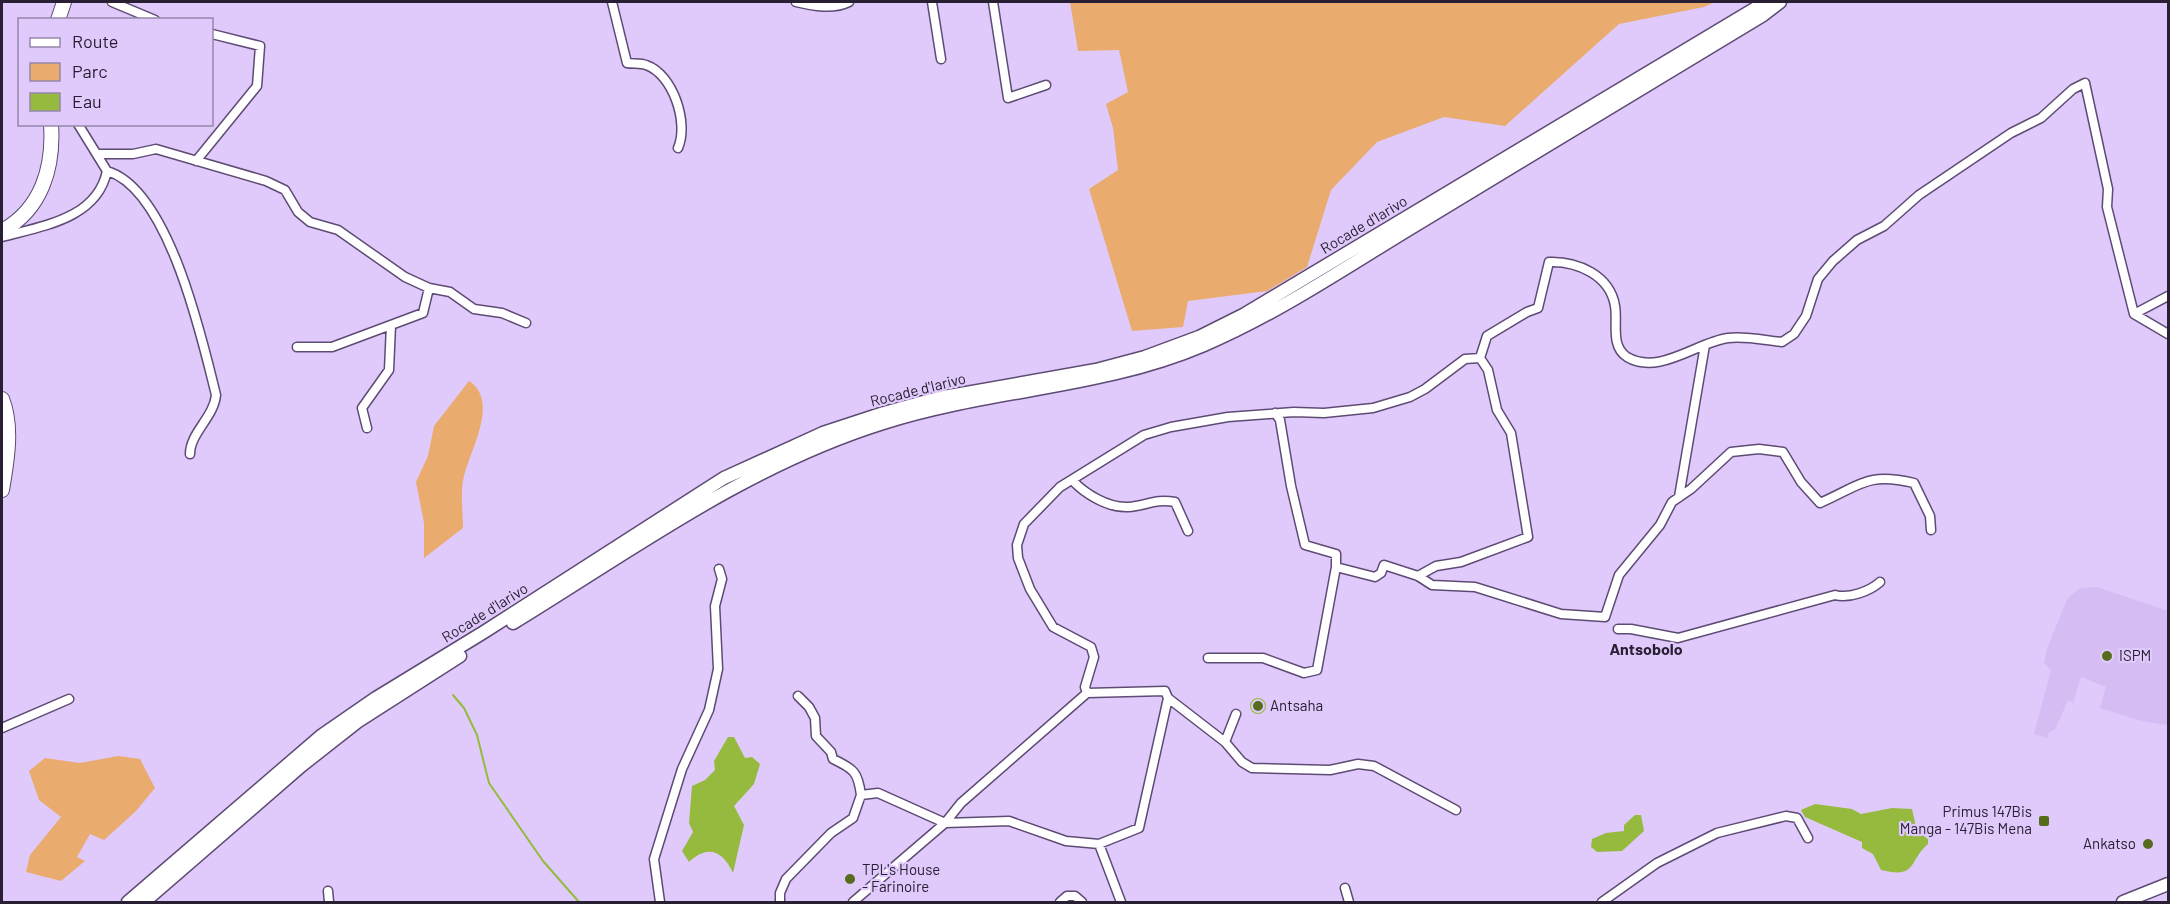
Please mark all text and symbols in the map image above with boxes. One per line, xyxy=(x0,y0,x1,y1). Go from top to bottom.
legend xyxy=(18,18,213,126)
text: Route xyxy=(72,30,118,52)
text: Parc xyxy=(72,60,108,82)
text: Eau xyxy=(72,90,102,112)
street label: Rocade d'Iarivo xyxy=(1317,191,1410,257)
street label: Rocade d'Iarivo xyxy=(868,368,967,410)
street label: Rocade d'Iarivo xyxy=(438,579,531,646)
district label: Antsobolo xyxy=(1609,639,1683,658)
place label: ISPM xyxy=(2119,646,2151,664)
marker: ISPM xyxy=(2100,649,2114,663)
place label: Antsaha xyxy=(1270,696,1323,714)
marker: Antsaha xyxy=(1251,699,1265,713)
place label: Primus 147Bis Manga - 147Bis Mena xyxy=(1900,802,2032,837)
marker: Primus 147Bis Manga - 147Bis Mena xyxy=(2037,814,2051,828)
place label: Ankatso xyxy=(2083,834,2136,852)
marker: Ankatso xyxy=(2141,837,2155,851)
place label: TPL's House - Farinoire xyxy=(862,860,940,895)
marker: TPL's House - Farinoire xyxy=(843,872,857,886)

